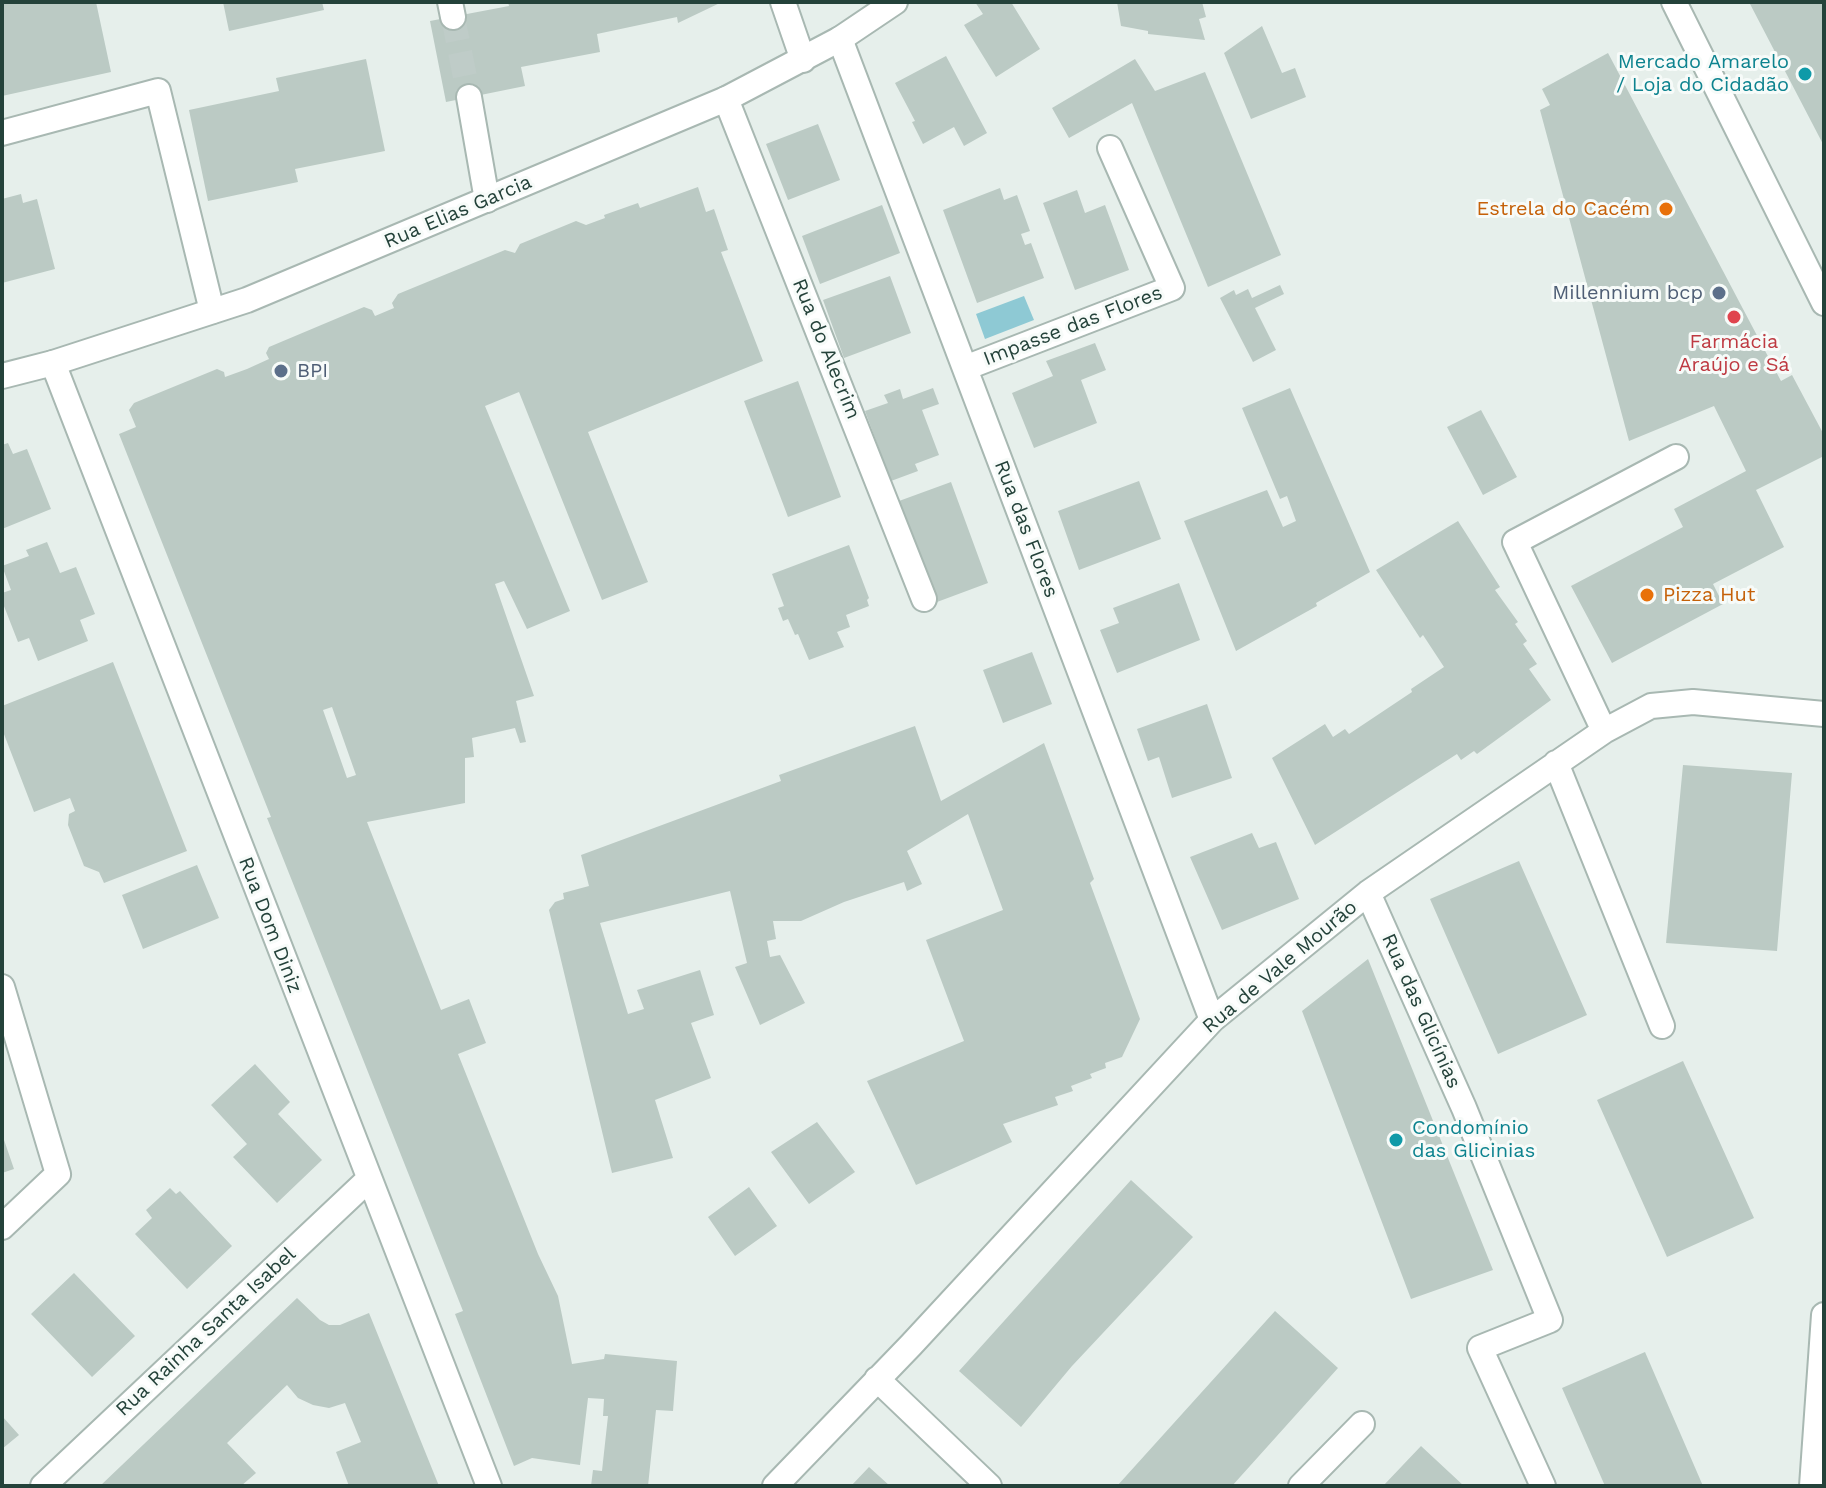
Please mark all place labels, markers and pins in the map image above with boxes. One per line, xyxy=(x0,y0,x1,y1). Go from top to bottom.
place label: Mercado Amarelo / Loja do Cidadão xyxy=(1616,50,1789,97)
marker: Mercado Amarelo / Loja do Cidadão xyxy=(1796,65,1814,83)
place label: Estrela do Cacém xyxy=(1476,197,1650,221)
marker: Estrela do Cacém xyxy=(1657,200,1675,218)
place label: Millennium bcp xyxy=(1552,281,1703,305)
marker: Millennium bcp xyxy=(1710,284,1728,302)
marker: Farmácia Araújo e Sá xyxy=(1725,308,1743,326)
place label: Farmácia Araújo e Sá xyxy=(1678,330,1790,377)
place label: BPI xyxy=(297,359,328,383)
marker: BPI xyxy=(272,362,290,380)
place label: Pizza Hut xyxy=(1663,583,1755,607)
marker: Pizza Hut xyxy=(1638,586,1656,604)
place label: Condomínio das Glicinias xyxy=(1412,1116,1535,1163)
marker: Condomínio das Glicinias xyxy=(1387,1131,1405,1149)

